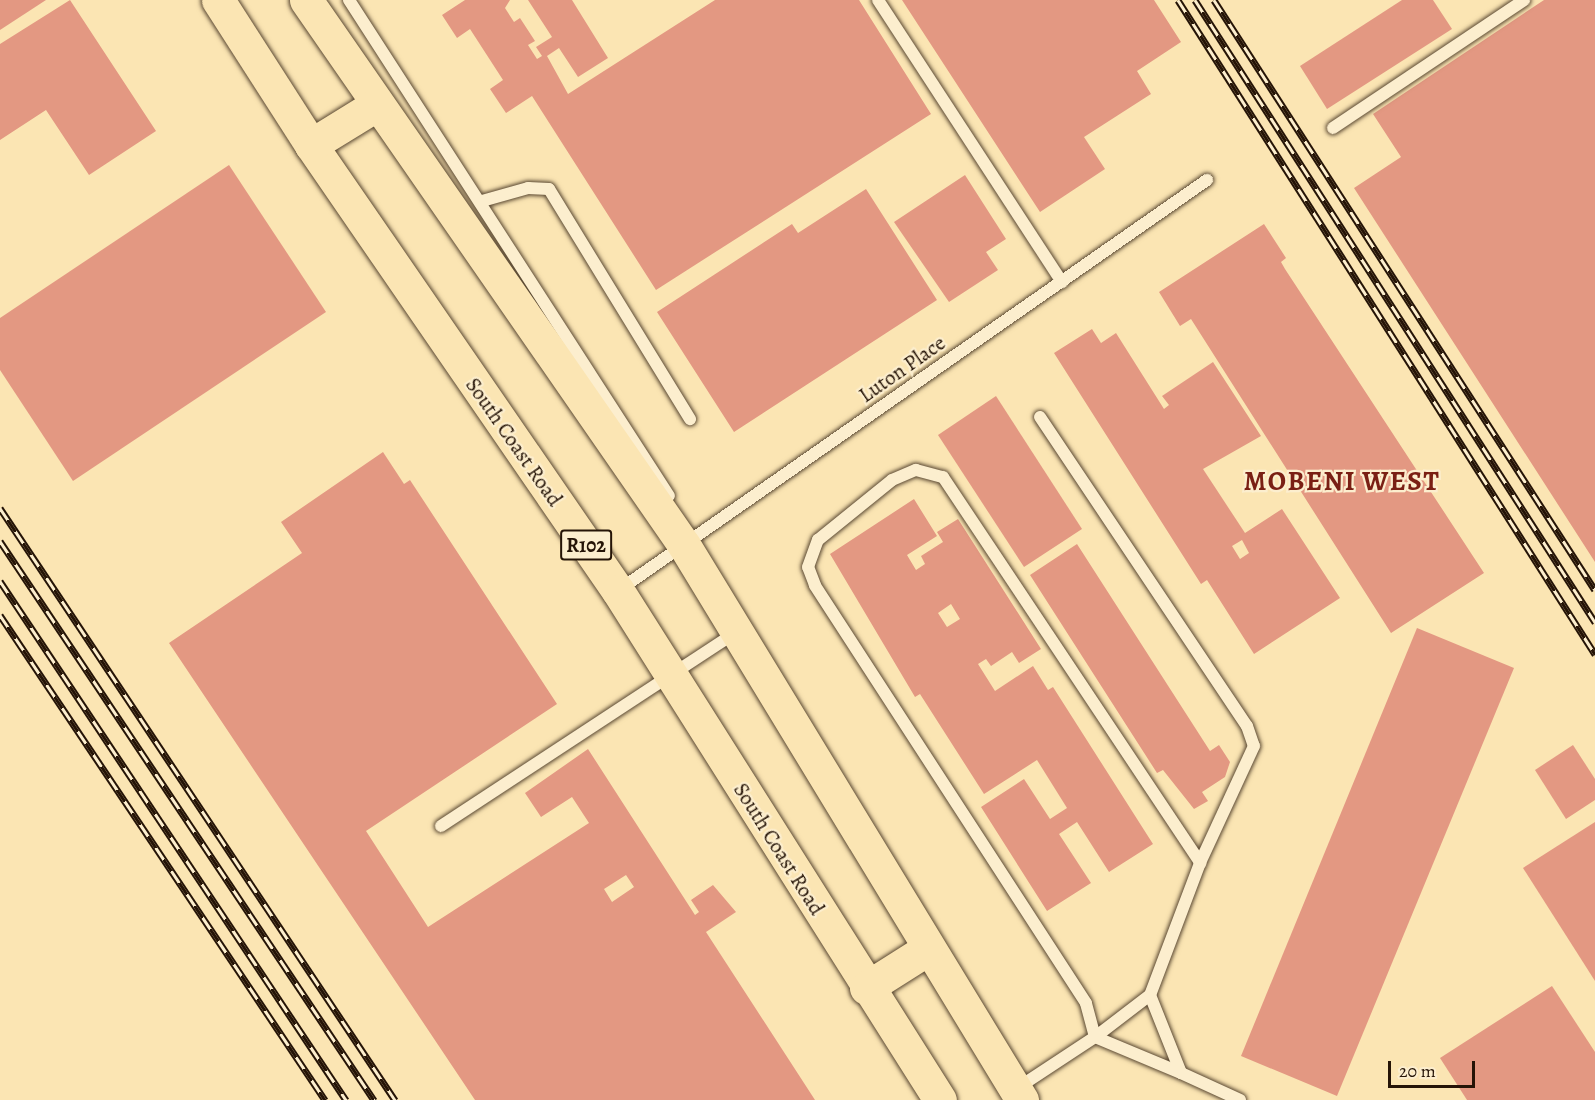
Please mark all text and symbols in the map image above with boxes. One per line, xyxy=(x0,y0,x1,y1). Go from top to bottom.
street label: Luton Place xyxy=(854,330,950,408)
street label: South Coast Road xyxy=(460,373,568,511)
district label: MOBENI WEST xyxy=(1244,466,1440,498)
road number: R102 xyxy=(559,528,613,562)
street label: South Coast Road xyxy=(728,778,830,920)
scale bar xyxy=(1391,1049,1478,1087)
text: 20 m xyxy=(1399,1059,1436,1083)

